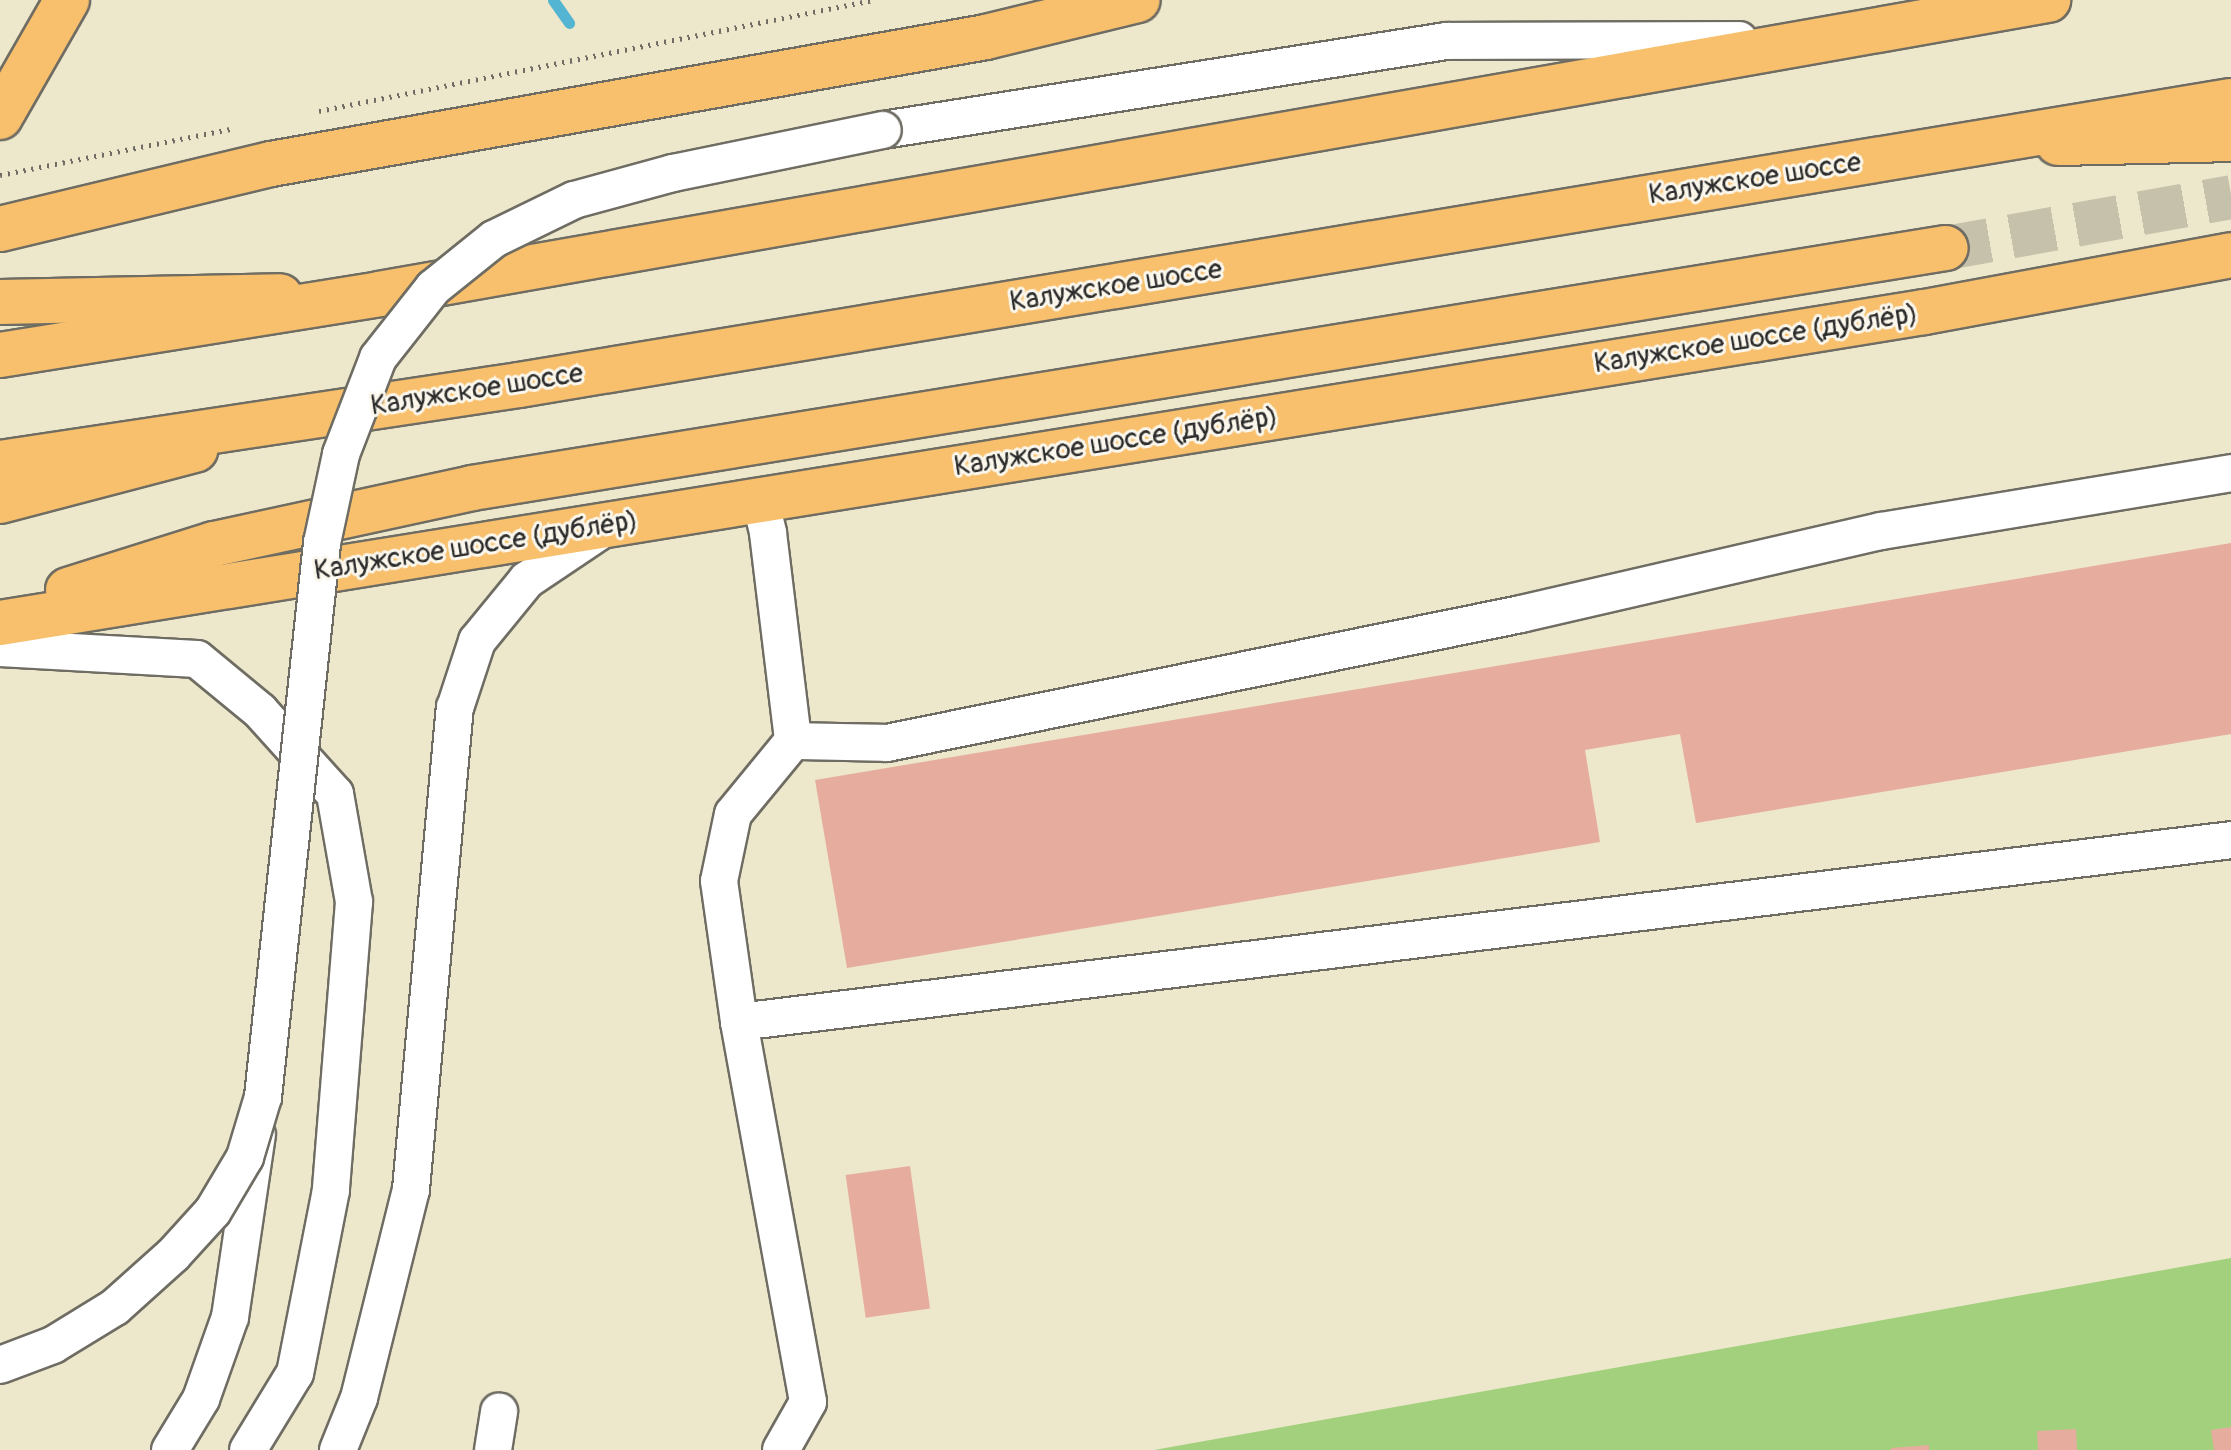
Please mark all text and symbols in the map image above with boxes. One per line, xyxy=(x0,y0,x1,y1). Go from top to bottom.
street label: Калужское шоссе xyxy=(1646,146,1864,212)
street label: Калужское шоссе xyxy=(1007,253,1225,319)
street label: Калужское шоссе (дублёр) xyxy=(1592,297,1920,381)
street label: Калужское шоссе xyxy=(368,357,586,423)
street label: Калужское шоссе (дублёр) xyxy=(952,400,1280,484)
street label: Калужское шоссе (дублёр) xyxy=(312,504,640,588)

